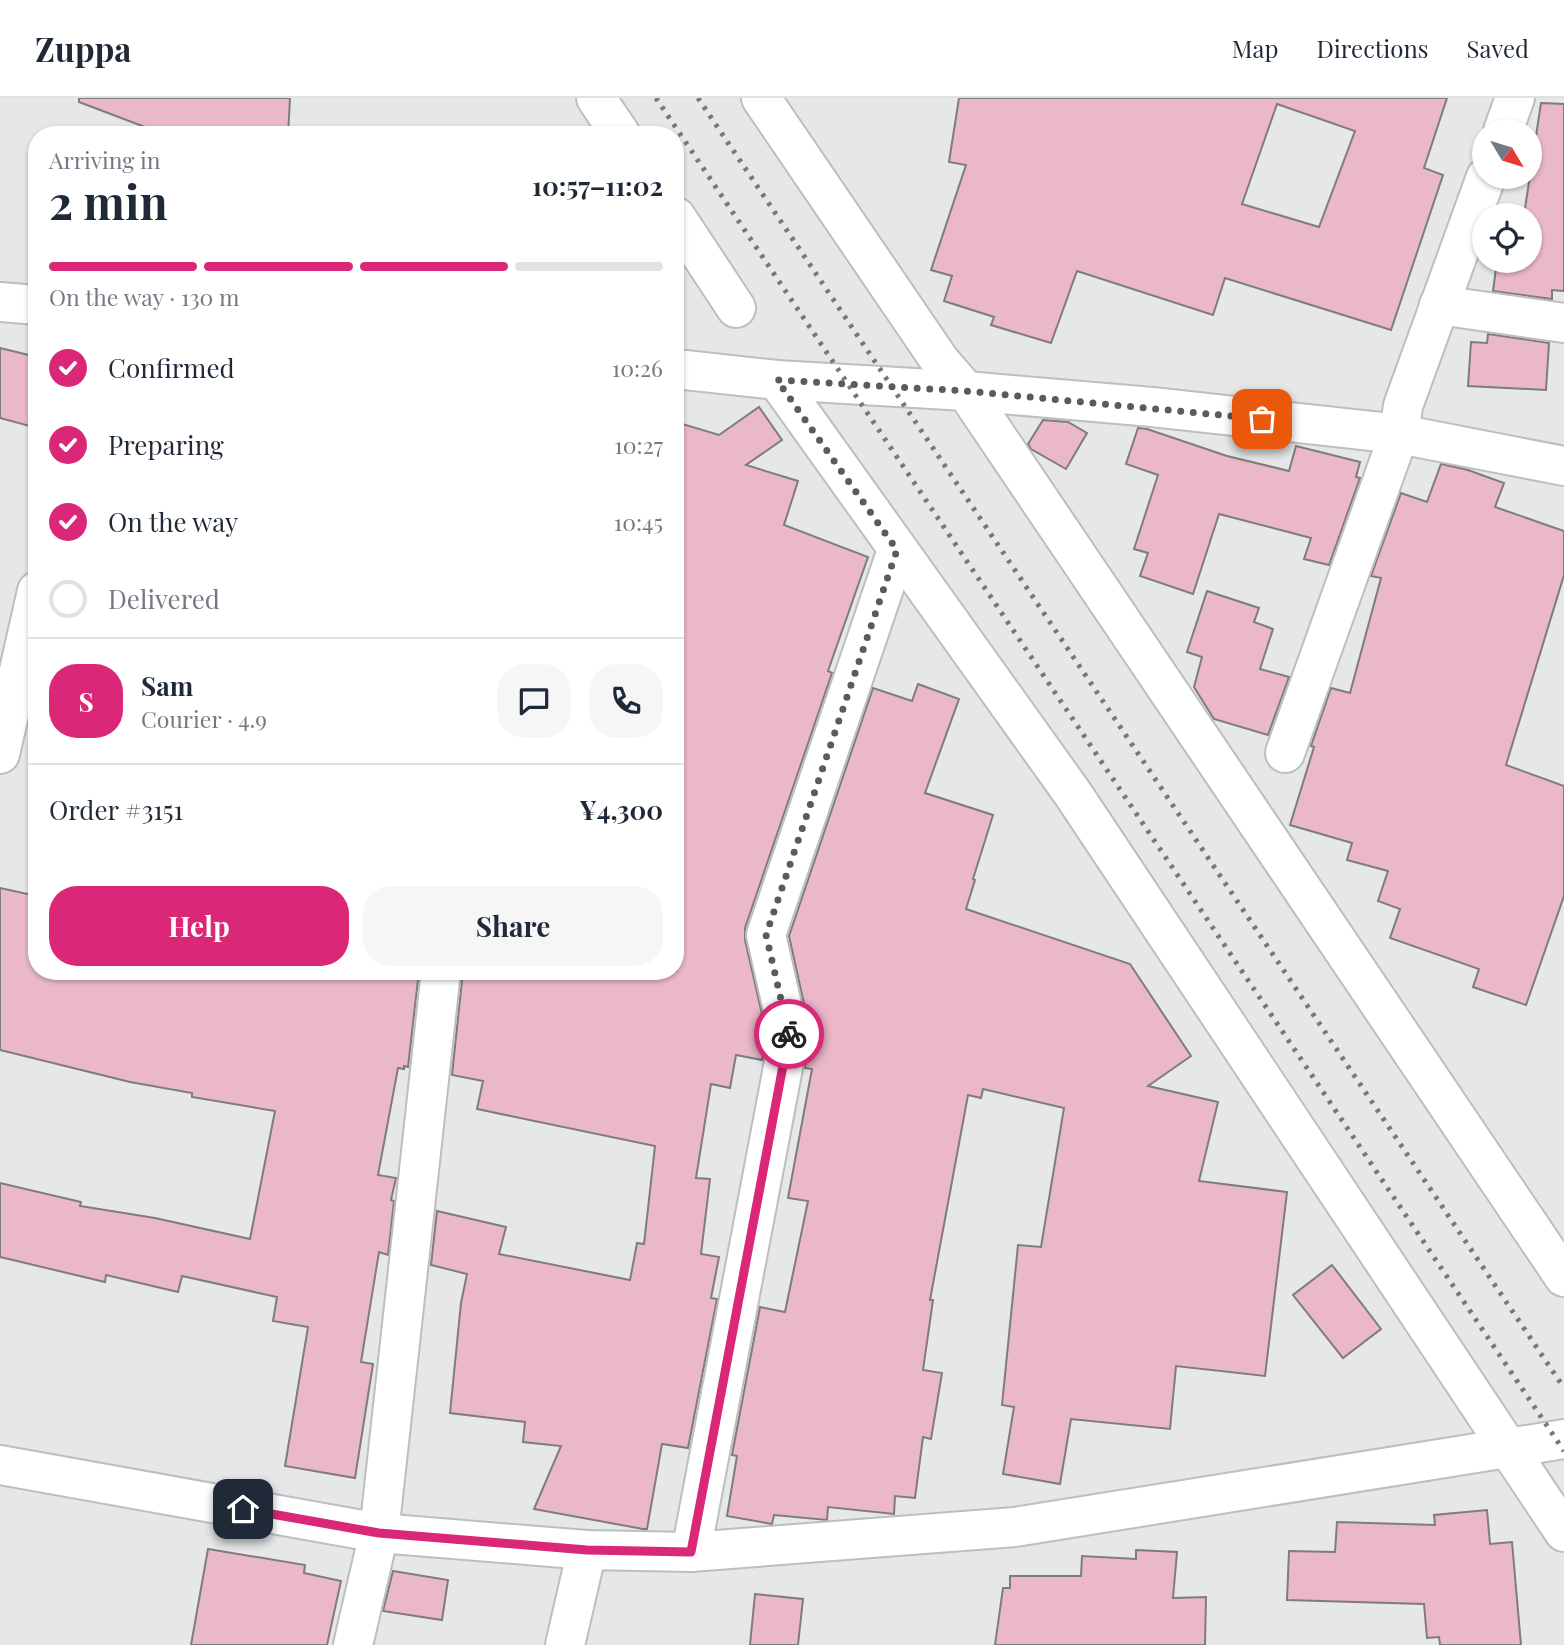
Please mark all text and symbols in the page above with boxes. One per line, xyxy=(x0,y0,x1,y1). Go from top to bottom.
text: Zuppa xyxy=(35,26,131,70)
text: Map xyxy=(1232,32,1278,64)
text: Directions xyxy=(1316,32,1429,64)
text: Saved xyxy=(1467,32,1529,64)
north arrow xyxy=(1472,119,1542,189)
map controls xyxy=(1472,119,1542,273)
text: Arriving in xyxy=(49,144,161,175)
text: 10:57–11:02 xyxy=(532,168,663,203)
text: 2 min xyxy=(49,170,168,232)
button: locate xyxy=(1472,203,1542,273)
text: On the way · 130 m xyxy=(49,281,240,312)
icon: check xyxy=(49,349,87,387)
text: Confirmed xyxy=(108,350,235,385)
text: 10:26 xyxy=(612,352,663,383)
pin xyxy=(1232,389,1292,449)
icon: bag xyxy=(1243,400,1281,438)
icon: check xyxy=(49,426,87,464)
text: Preparing xyxy=(108,427,224,462)
text: 10:27 xyxy=(614,429,663,460)
icon: check xyxy=(49,503,87,541)
text: On the way xyxy=(108,504,238,539)
text: 10:45 xyxy=(614,506,663,537)
text: Delivered xyxy=(108,581,220,616)
button: chat xyxy=(497,664,571,738)
button: phone xyxy=(589,664,663,738)
text: Sam xyxy=(141,668,193,703)
text: S xyxy=(78,684,94,719)
text: Courier · 4.9 xyxy=(141,703,267,734)
text: Order #3151 xyxy=(49,792,183,827)
text: ¥4,300 xyxy=(579,792,663,827)
button: Help xyxy=(49,886,349,966)
button: Share xyxy=(363,886,663,966)
courier xyxy=(754,999,824,1069)
icon: bike xyxy=(770,1015,808,1053)
pin xyxy=(213,1479,273,1539)
icon: home xyxy=(224,1490,262,1528)

